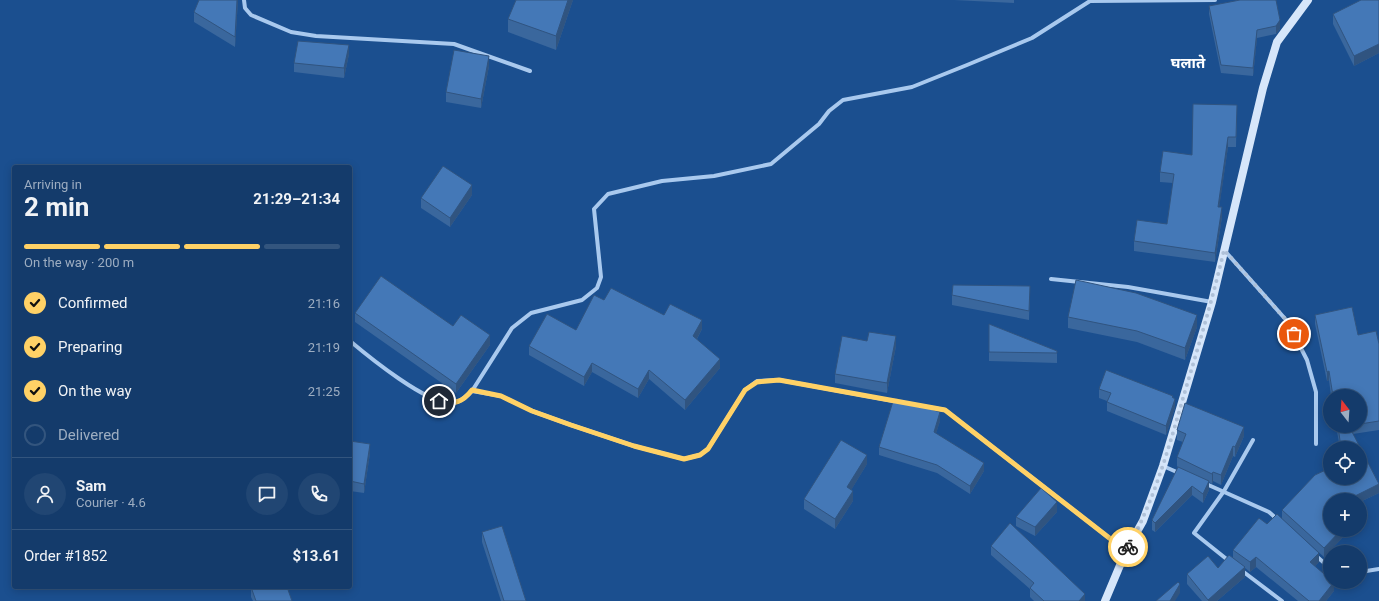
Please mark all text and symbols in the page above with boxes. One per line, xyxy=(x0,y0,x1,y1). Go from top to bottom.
district label: घलाते xyxy=(1171,54,1206,72)
text: Arriving in xyxy=(24,177,82,192)
text: 21:29–21:34 xyxy=(253,190,340,208)
text: 2 min xyxy=(24,192,89,222)
text: On the way · 200 m xyxy=(24,255,134,270)
icon: check xyxy=(24,292,46,314)
text: Confirmed xyxy=(58,294,128,312)
text: 21:16 xyxy=(308,296,340,311)
pin xyxy=(1277,317,1311,351)
icon: bag xyxy=(1283,323,1305,345)
icon: check xyxy=(24,336,46,358)
text: Preparing xyxy=(58,338,122,356)
text: 21:19 xyxy=(308,340,340,355)
icon: check xyxy=(24,380,46,402)
text: On the way xyxy=(58,382,132,400)
text: 21:25 xyxy=(308,384,340,399)
pin xyxy=(422,384,456,418)
north arrow xyxy=(1323,389,1367,433)
map controls xyxy=(1323,389,1367,589)
icon: home xyxy=(428,390,450,412)
text: Delivered xyxy=(58,426,120,444)
button: locate xyxy=(1323,441,1367,485)
button: person xyxy=(24,473,66,515)
button: chat xyxy=(246,473,288,515)
button: phone xyxy=(298,473,340,515)
text: Sam xyxy=(76,477,106,495)
button: + xyxy=(1323,493,1367,537)
text: Courier · 4.6 xyxy=(76,495,146,510)
courier xyxy=(1108,527,1148,567)
icon: bike xyxy=(1117,536,1139,558)
button: − xyxy=(1323,545,1367,589)
text: Order #1852 xyxy=(24,547,107,565)
text: $13.61 xyxy=(293,547,340,565)

